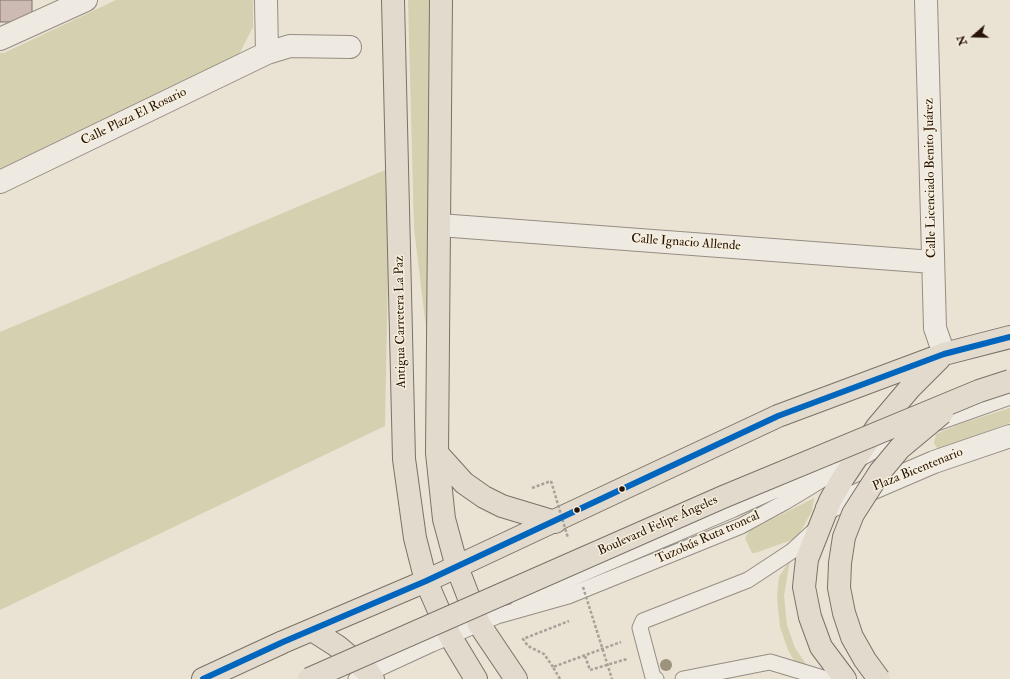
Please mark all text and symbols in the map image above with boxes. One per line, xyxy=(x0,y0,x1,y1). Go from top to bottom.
north arrow xyxy=(954,16,994,56)
text: N xyxy=(954,33,970,47)
street label: Calle Plaza El Rosario xyxy=(79,85,189,149)
street label: Calle Licenciado Benito Juárez xyxy=(922,98,940,258)
street label: Calle Ignacio Allende xyxy=(631,231,741,255)
street label: Antigua Carretera La Paz xyxy=(392,255,410,389)
street label: Plaza Bicentenario xyxy=(871,445,965,495)
unlabelled marker xyxy=(617,484,627,494)
street label: Boulevard Felipe Ángeles xyxy=(596,492,720,560)
unlabelled marker xyxy=(572,505,582,515)
street label: Tuzobús Ruta troncal xyxy=(654,508,762,568)

